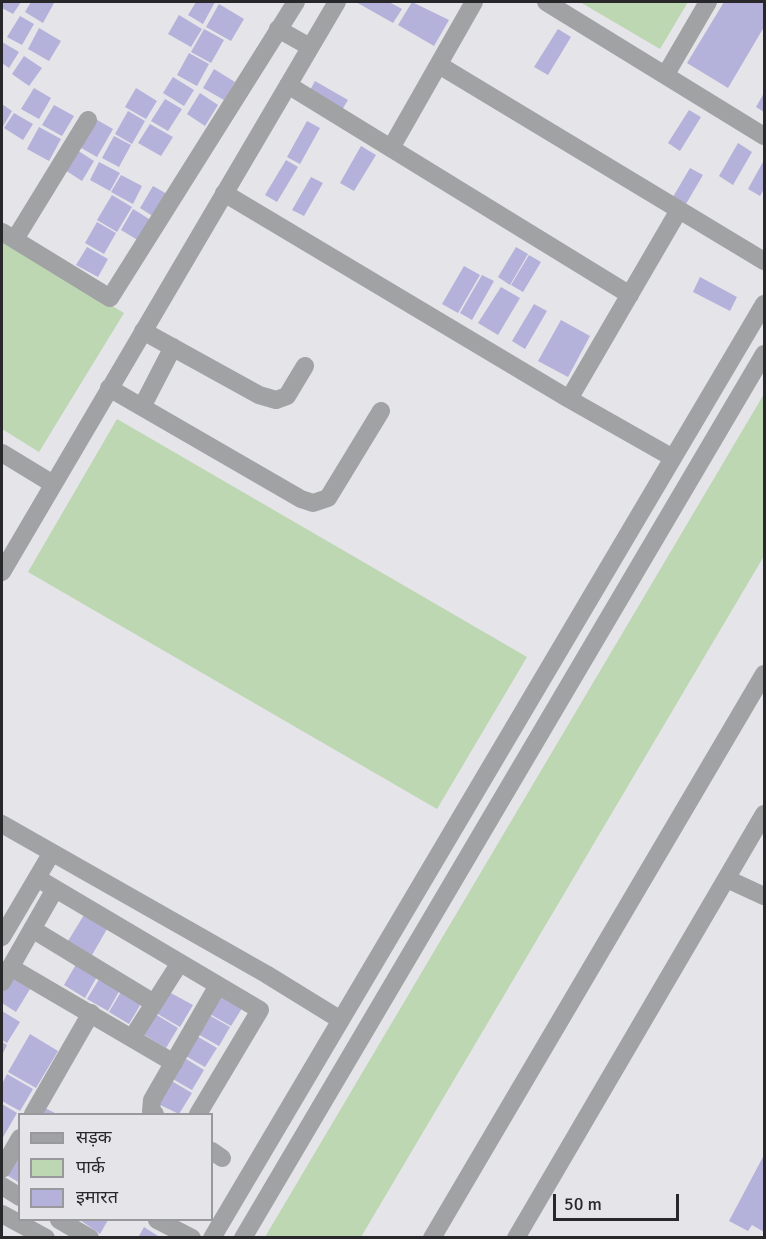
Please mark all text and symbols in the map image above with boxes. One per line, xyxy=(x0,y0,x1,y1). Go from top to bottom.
legend xyxy=(18,1113,213,1221)
text: सड़क xyxy=(76,1126,112,1148)
text: पार्क xyxy=(76,1156,105,1178)
scale bar xyxy=(556,1182,682,1220)
text: इमारत xyxy=(76,1186,118,1208)
text: 50 m xyxy=(564,1193,602,1215)

